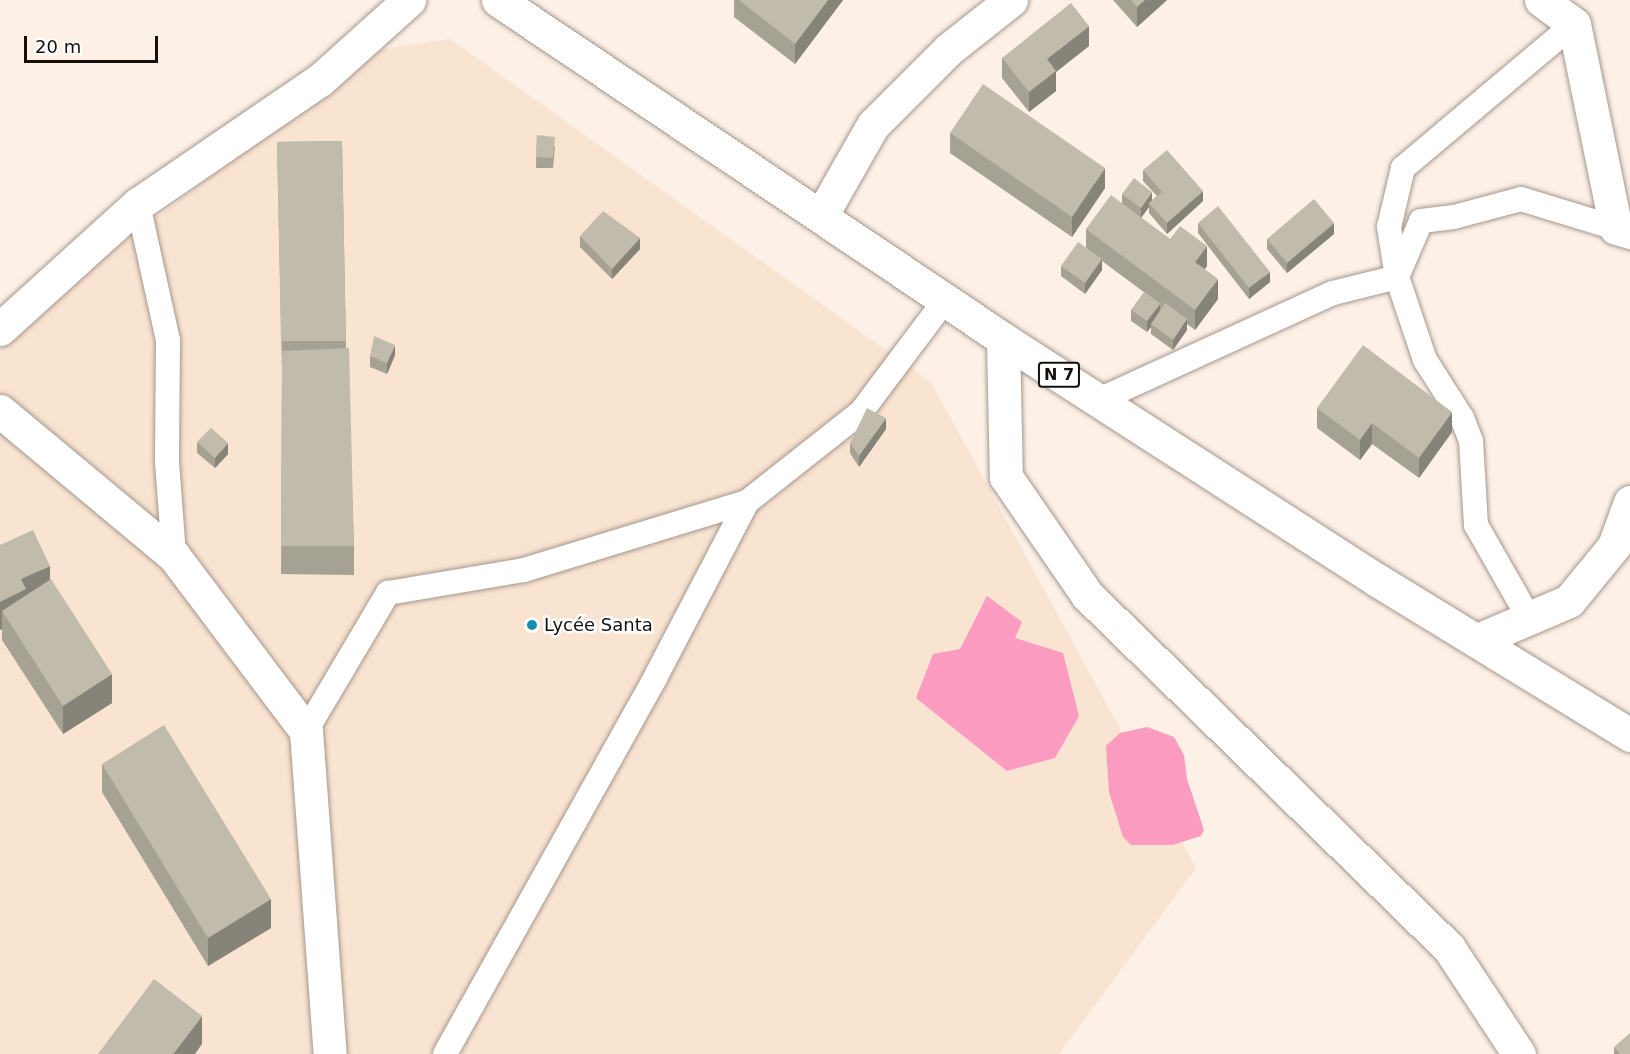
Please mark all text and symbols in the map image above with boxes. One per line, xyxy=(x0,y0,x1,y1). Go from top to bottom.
scale bar xyxy=(27,24,160,62)
text: 20 m xyxy=(35,36,81,57)
road number: N 7 xyxy=(1036,362,1082,388)
place label: Lycée Santa xyxy=(544,614,653,636)
marker: Lycée Santa xyxy=(525,618,539,632)

